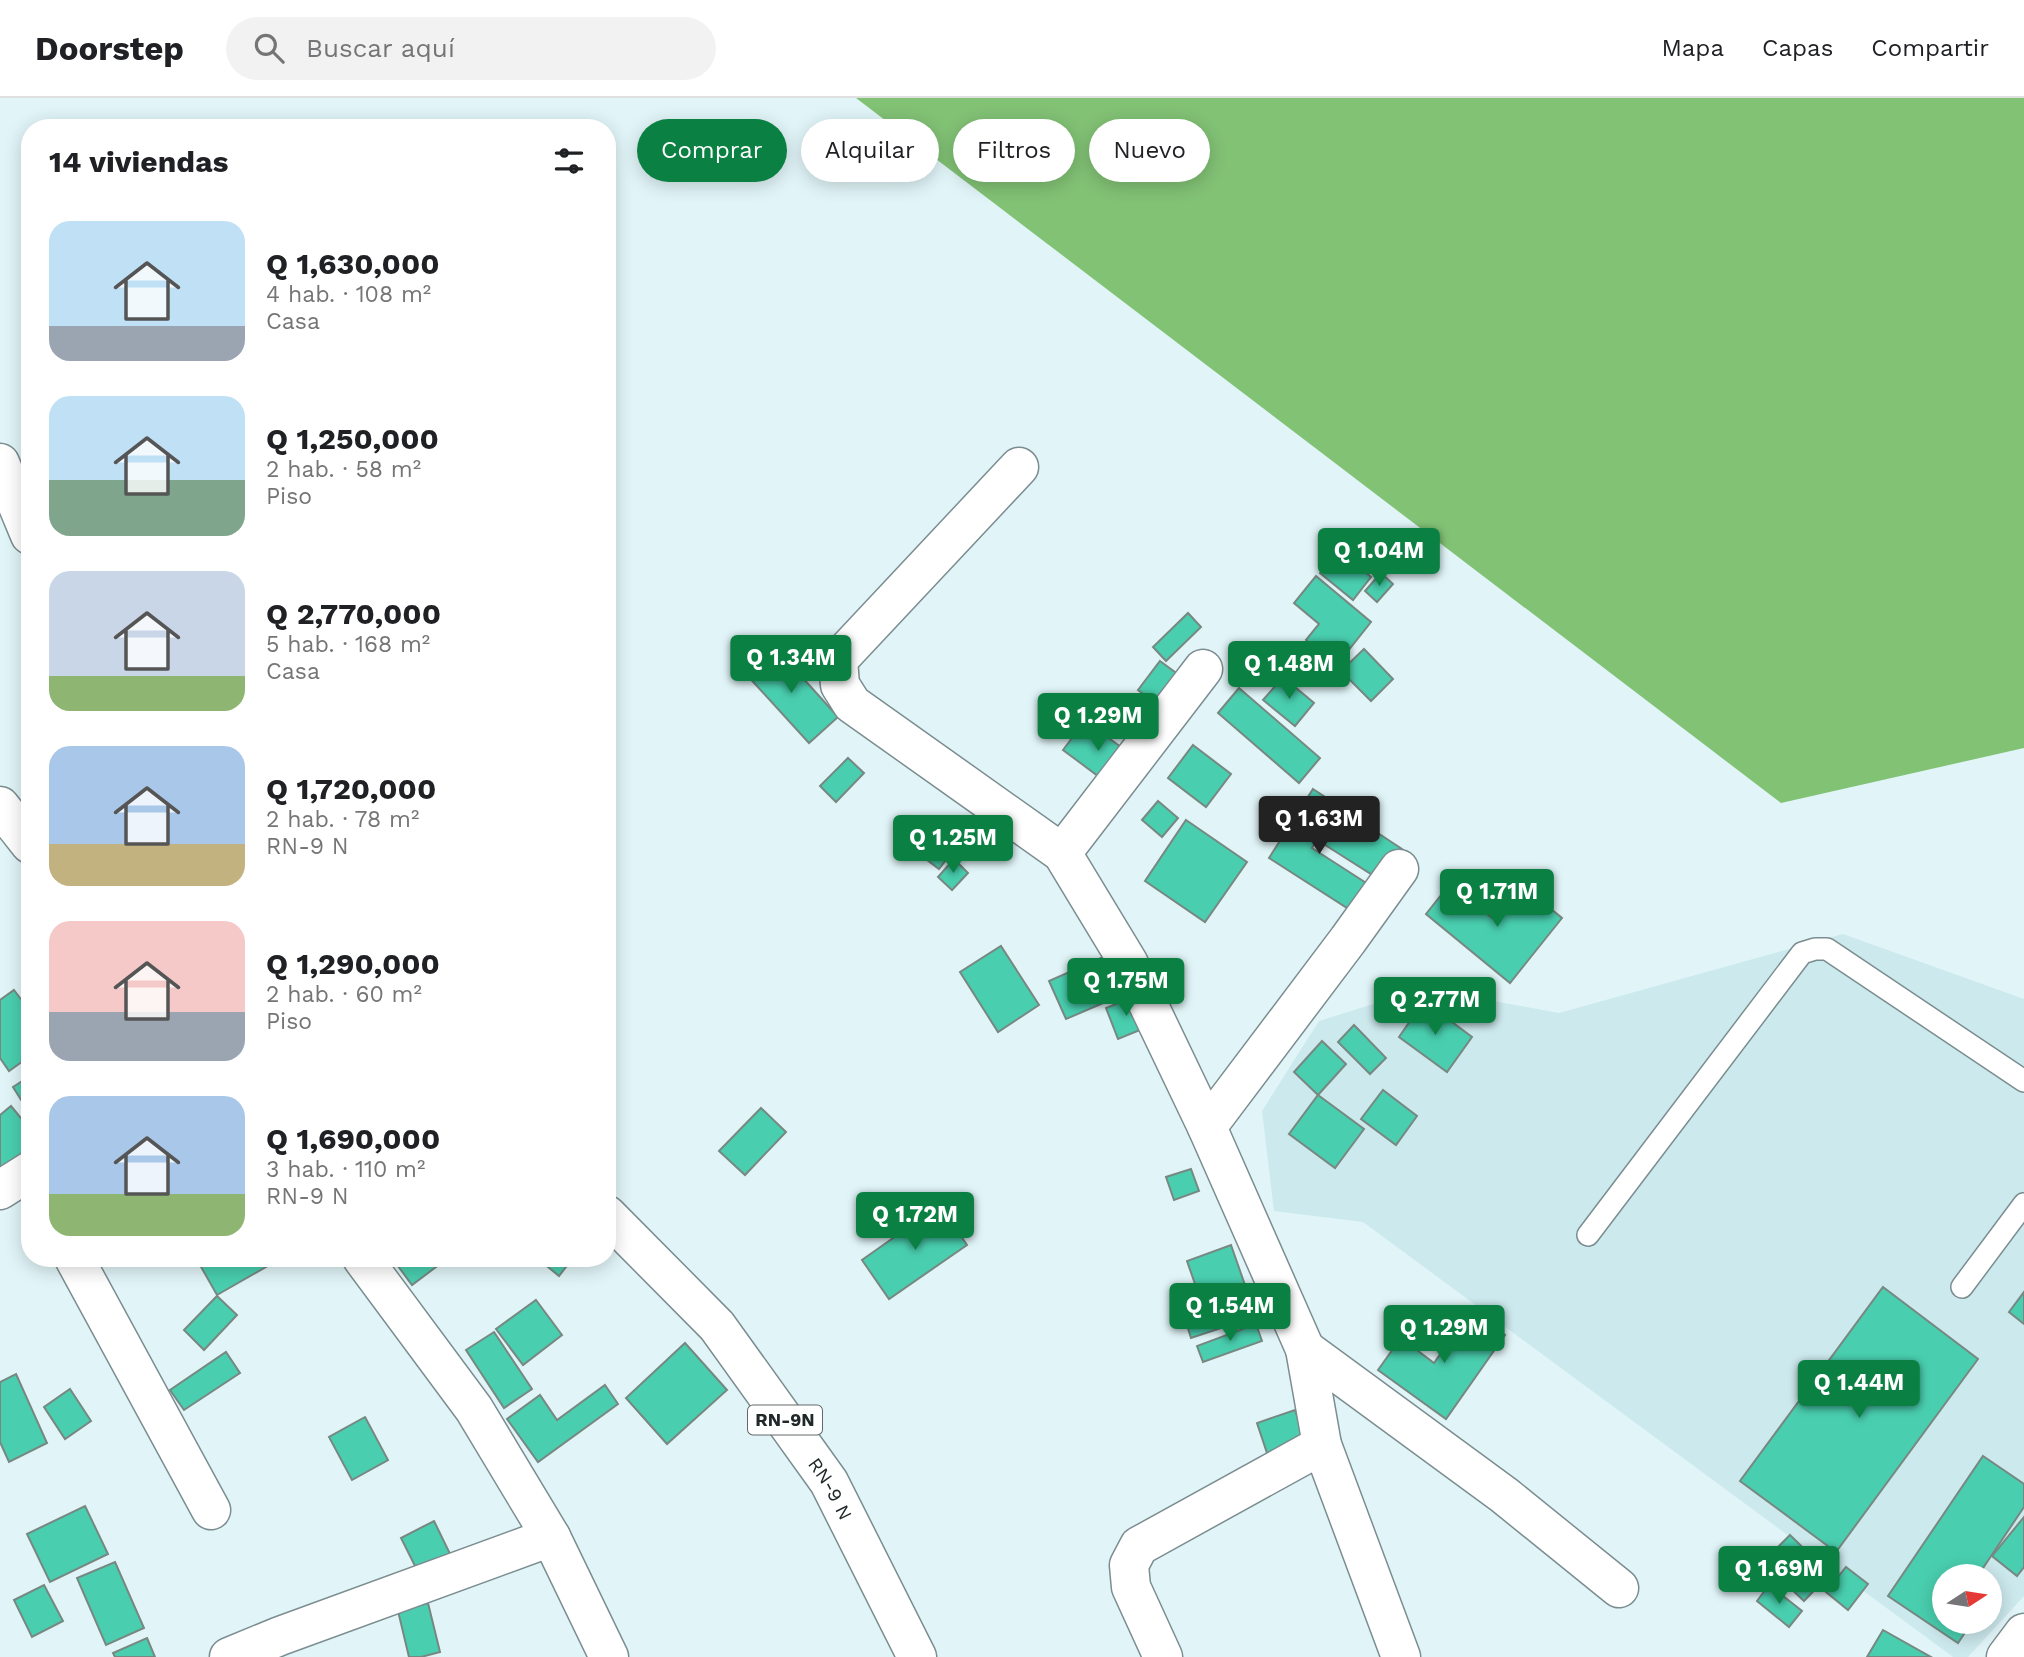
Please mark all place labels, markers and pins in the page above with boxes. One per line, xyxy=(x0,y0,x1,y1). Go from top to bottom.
pin: Q 1.04M xyxy=(1314,528,1444,588)
pin: Q 1.34M xyxy=(726,636,856,695)
pin: Q 1.48M xyxy=(1224,642,1354,701)
pin: Q 1.29M xyxy=(1033,694,1163,753)
pin: Q 1.63M xyxy=(1254,796,1384,856)
pin: Q 1.25M xyxy=(888,816,1018,875)
pin: Q 1.71M xyxy=(1432,870,1562,929)
pin: Q 1.75M xyxy=(1061,958,1191,1018)
pin: Q 2.77M xyxy=(1370,978,1500,1037)
pin: Q 1.72M xyxy=(850,1192,980,1252)
pin: Q 1.54M xyxy=(1165,1284,1295,1343)
pin: Q 1.29M xyxy=(1379,1306,1509,1365)
pin: Q 1.44M xyxy=(1794,1360,1924,1420)
pin: Q 1.69M xyxy=(1714,1546,1844,1606)

